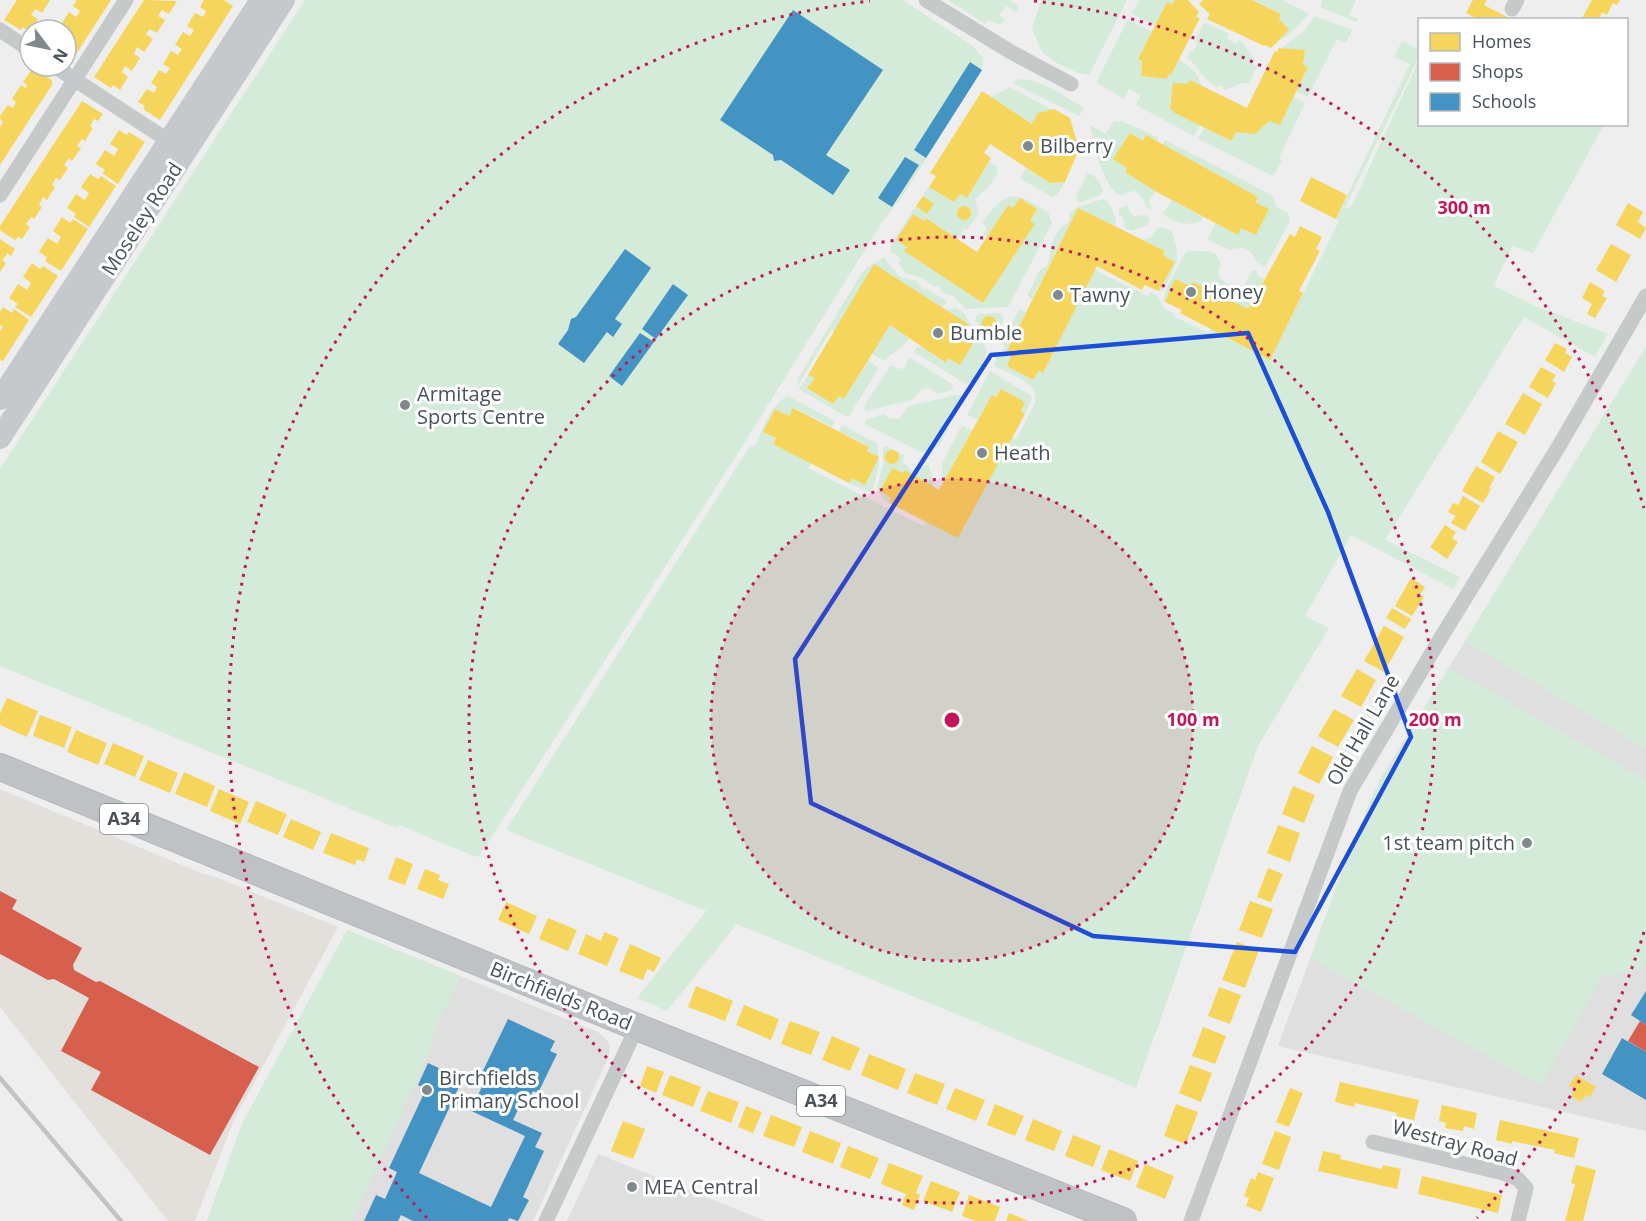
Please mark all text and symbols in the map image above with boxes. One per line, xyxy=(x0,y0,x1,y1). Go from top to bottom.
north arrow xyxy=(18,18,78,78)
legend xyxy=(1418,18,1628,126)
text: Homes xyxy=(1472,29,1531,53)
text: N xyxy=(48,45,73,67)
text: Shops xyxy=(1472,59,1523,83)
text: Schools xyxy=(1472,89,1536,113)
place label: Bilberry xyxy=(1040,132,1114,159)
marker: Bilberry xyxy=(1021,139,1035,153)
street label: Moseley Road xyxy=(95,157,188,281)
text: 300 m xyxy=(1437,195,1491,219)
place label: Honey xyxy=(1203,278,1264,305)
place label: Tawny xyxy=(1070,281,1131,308)
marker: Honey xyxy=(1184,285,1198,299)
marker: Tawny xyxy=(1051,288,1065,302)
place label: Bumble xyxy=(950,319,1022,346)
marker: Bumble xyxy=(931,326,945,340)
place label: Armitage Sports Centre xyxy=(417,380,545,430)
marker: Armitage Sports Centre xyxy=(398,398,412,412)
place label: Heath xyxy=(994,439,1050,466)
marker: Heath xyxy=(975,446,989,460)
street label: Old Hall Lane xyxy=(1320,669,1405,790)
text: 100 m xyxy=(1166,707,1220,731)
text: 200 m xyxy=(1408,707,1462,731)
centre of rings xyxy=(942,710,962,730)
road number: A34 xyxy=(100,804,148,834)
place label: 1st team pitch xyxy=(1382,829,1515,856)
marker: 1st team pitch xyxy=(1520,836,1534,850)
street label: Birchfields Road xyxy=(486,955,636,1036)
place label: Birchfields Primary School xyxy=(439,1064,579,1114)
marker: Birchfields Primary School xyxy=(420,1083,434,1097)
road number: A34 xyxy=(797,1086,845,1116)
street label: Westray Road xyxy=(1390,1113,1521,1172)
place label: MEA Central xyxy=(644,1173,759,1200)
marker: MEA Central xyxy=(625,1180,639,1194)

